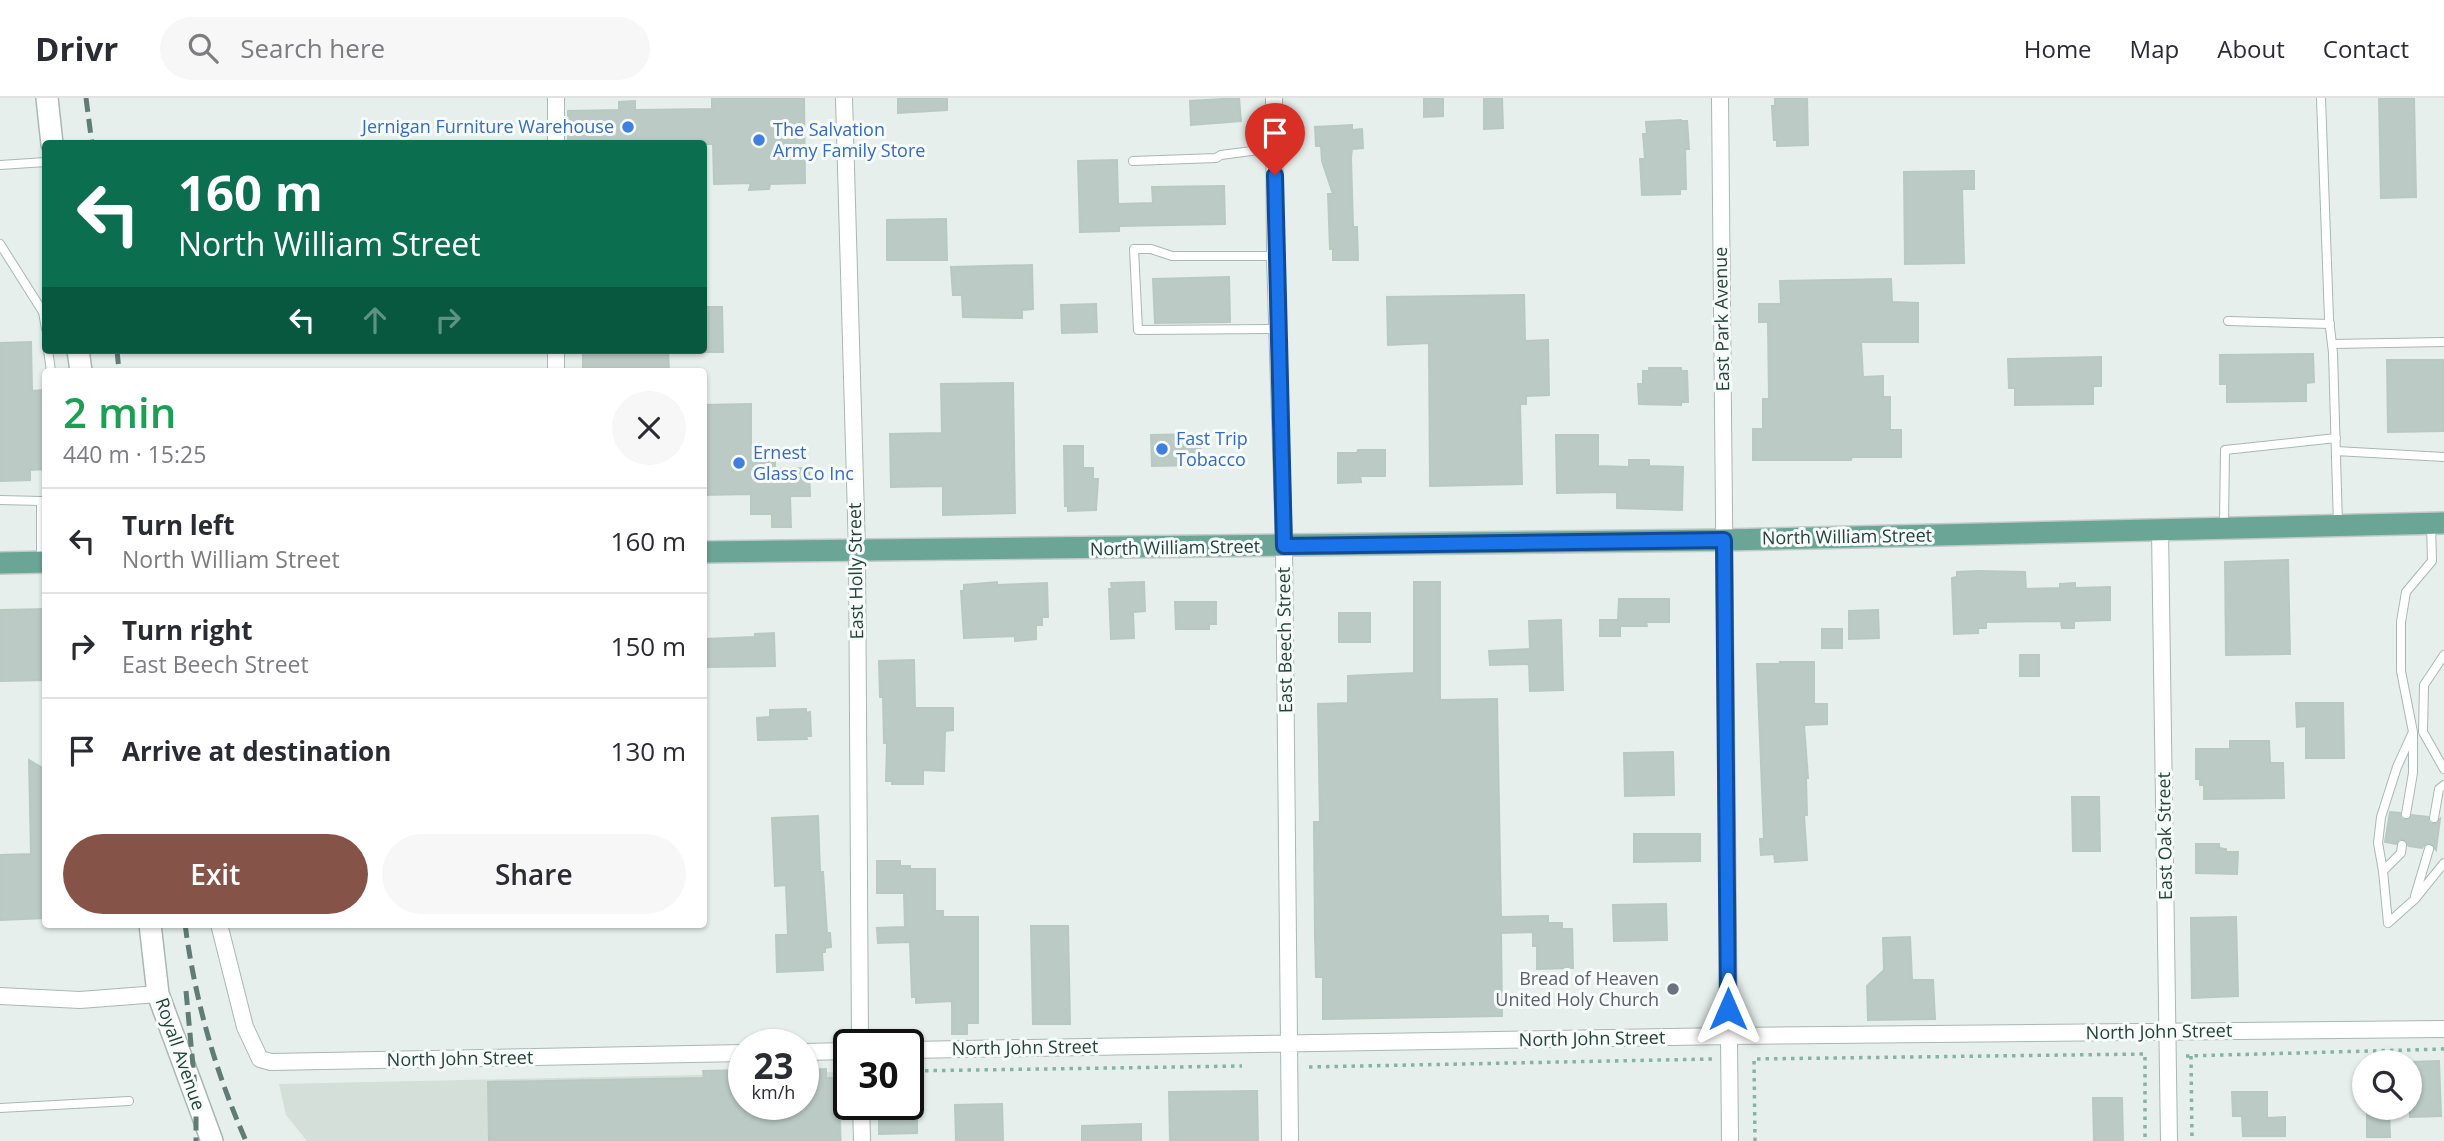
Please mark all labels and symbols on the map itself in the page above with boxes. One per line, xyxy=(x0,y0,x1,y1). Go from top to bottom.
pin xyxy=(1245,103,1305,175)
place label: Jernigan Furniture Warehouse xyxy=(360,114,614,138)
place label: The Salvation Army Family Store xyxy=(773,117,925,162)
marker: Jernigan Furniture Warehouse xyxy=(620,119,636,135)
marker: The Salvation Army Family Store xyxy=(751,132,767,148)
street label: East Park Avenue xyxy=(1708,246,1734,392)
place label: Fast Trip Tobacco xyxy=(1176,426,1248,471)
place label: Ernest Glass Co Inc xyxy=(753,440,854,485)
marker: Fast Trip Tobacco xyxy=(1154,441,1170,457)
marker: Ernest Glass Co Inc xyxy=(731,455,747,471)
street label: East Holly Street xyxy=(842,502,868,640)
street label: North William Street xyxy=(1762,523,1932,549)
street label: North William Street xyxy=(1090,534,1260,560)
street label: East Beech Street xyxy=(1271,567,1297,713)
street label: East Oak Street xyxy=(2151,772,2177,900)
place label: Bread of Heaven United Holy Church xyxy=(1495,966,1659,1011)
position arrow xyxy=(1691,972,1765,1046)
marker: Bread of Heaven United Holy Church xyxy=(1665,981,1681,997)
street label: Royall Avenue xyxy=(150,994,211,1113)
street label: North John Street xyxy=(2086,1018,2232,1044)
street label: North John Street xyxy=(1519,1025,1665,1051)
speed limit sign: 30 xyxy=(833,1029,924,1120)
street label: North John Street xyxy=(952,1034,1098,1060)
street label: North John Street xyxy=(387,1045,533,1071)

